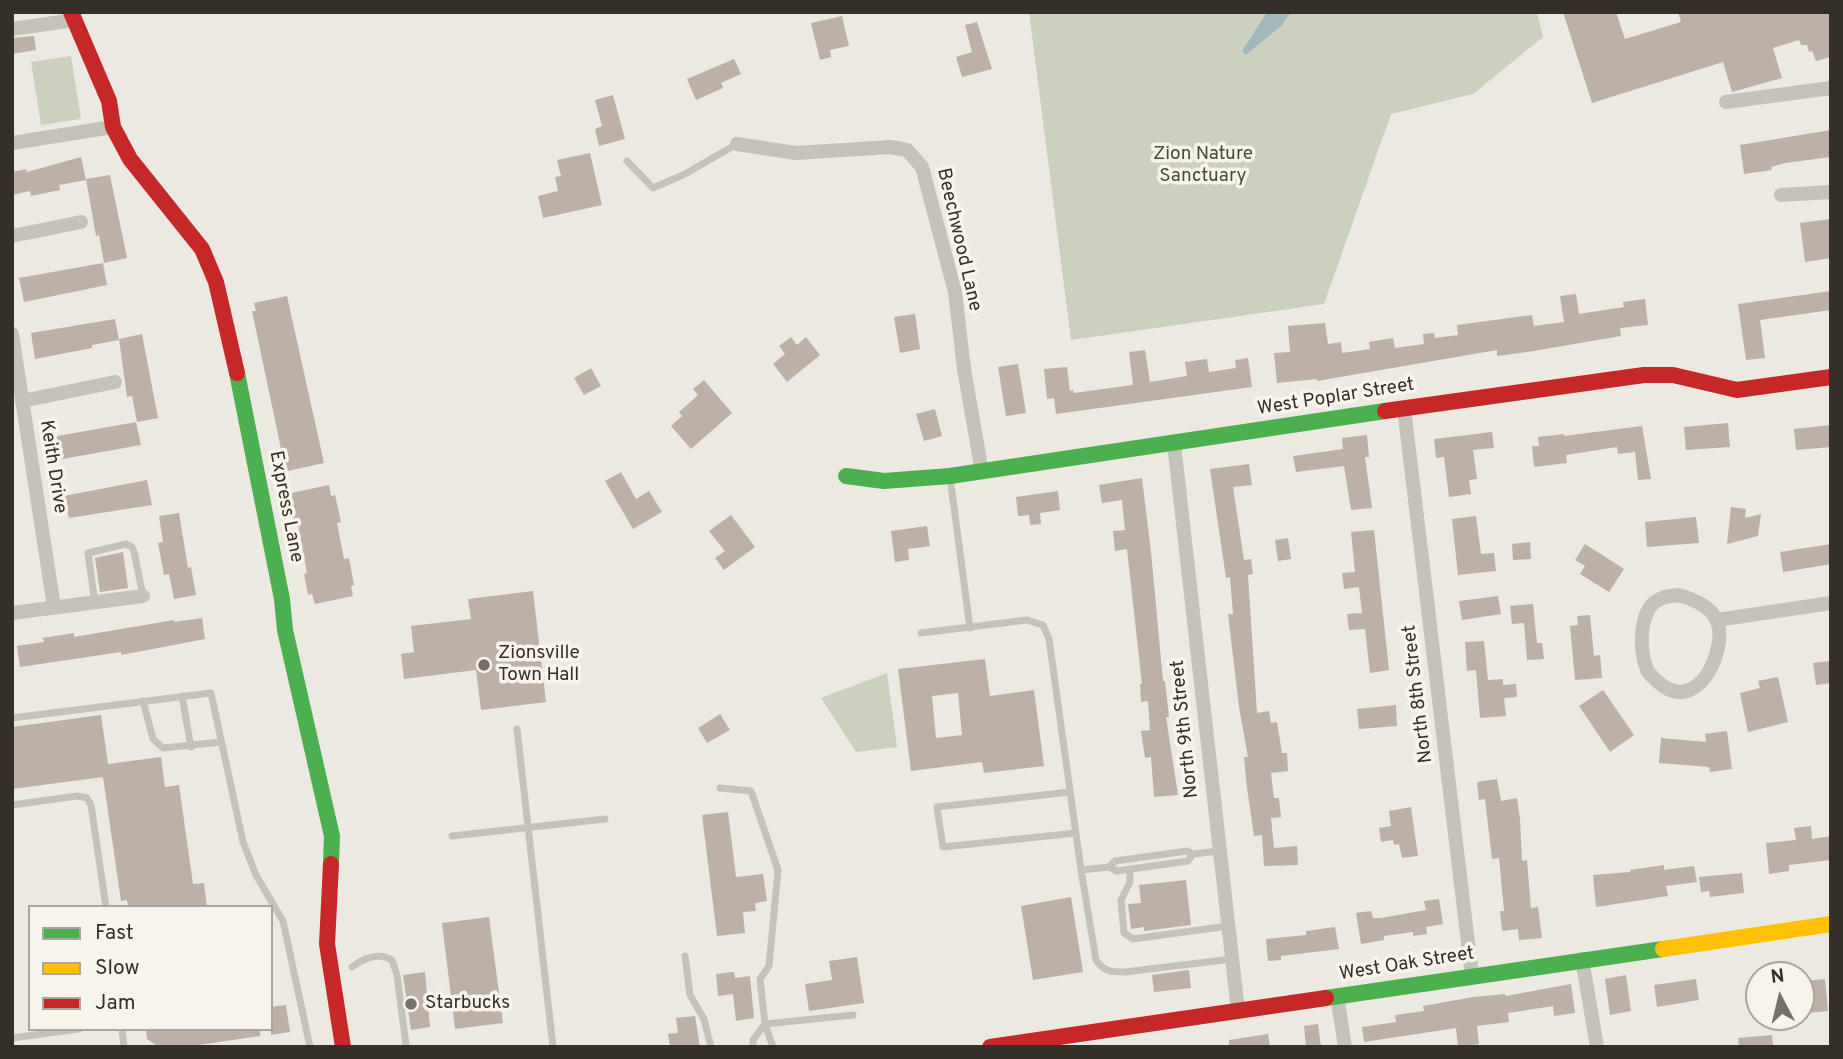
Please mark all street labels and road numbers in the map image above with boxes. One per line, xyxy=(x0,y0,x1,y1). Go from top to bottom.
street label: Beechwood Lane xyxy=(930,166,986,314)
street label: West Poplar Street xyxy=(1256,374,1416,422)
street label: Keith Drive xyxy=(33,419,71,515)
street label: Express Lane xyxy=(263,449,307,565)
street label: North 8th Street xyxy=(1399,624,1439,764)
street label: North 9th Street xyxy=(1167,659,1205,799)
street label: West Oak Street xyxy=(1338,943,1476,987)

